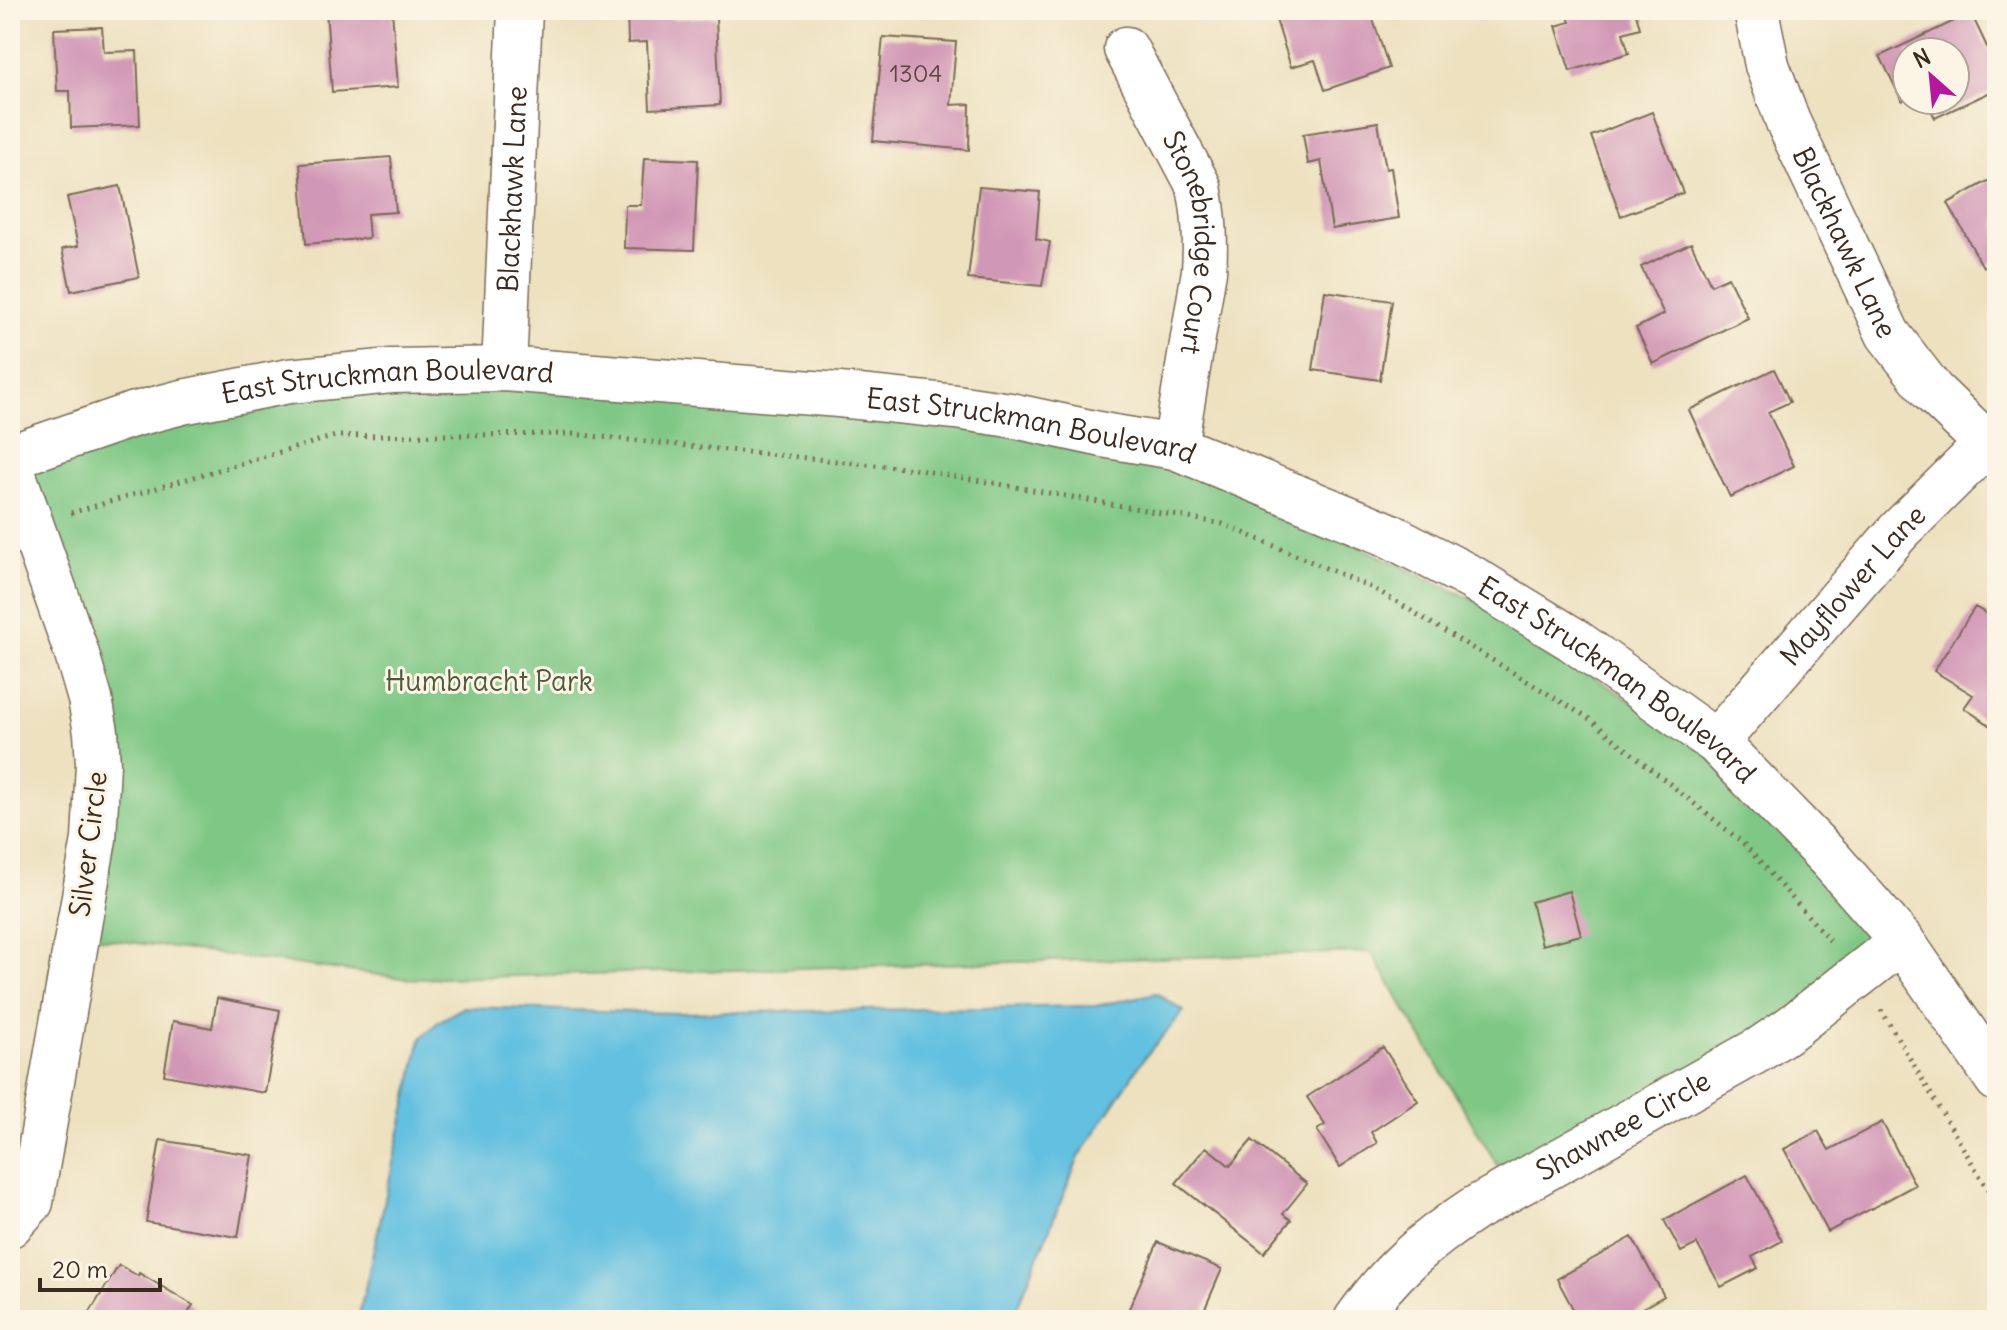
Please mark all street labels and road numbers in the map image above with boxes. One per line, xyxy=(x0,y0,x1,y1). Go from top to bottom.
street label: Blackhawk Lane xyxy=(489,85,535,293)
street label: Stonebridge Court xyxy=(1155,125,1223,357)
street label: Blackhawk Lane xyxy=(1784,141,1905,344)
street label: East Struckman Boulevard xyxy=(218,351,555,412)
street label: East Struckman Boulevard xyxy=(865,380,1202,472)
street label: Mayflower Lane xyxy=(1772,497,1933,673)
street label: East Struckman Boulevard xyxy=(1472,568,1764,791)
street label: Silver Circle xyxy=(61,769,115,919)
street label: Shawnee Circle xyxy=(1530,1062,1717,1189)

